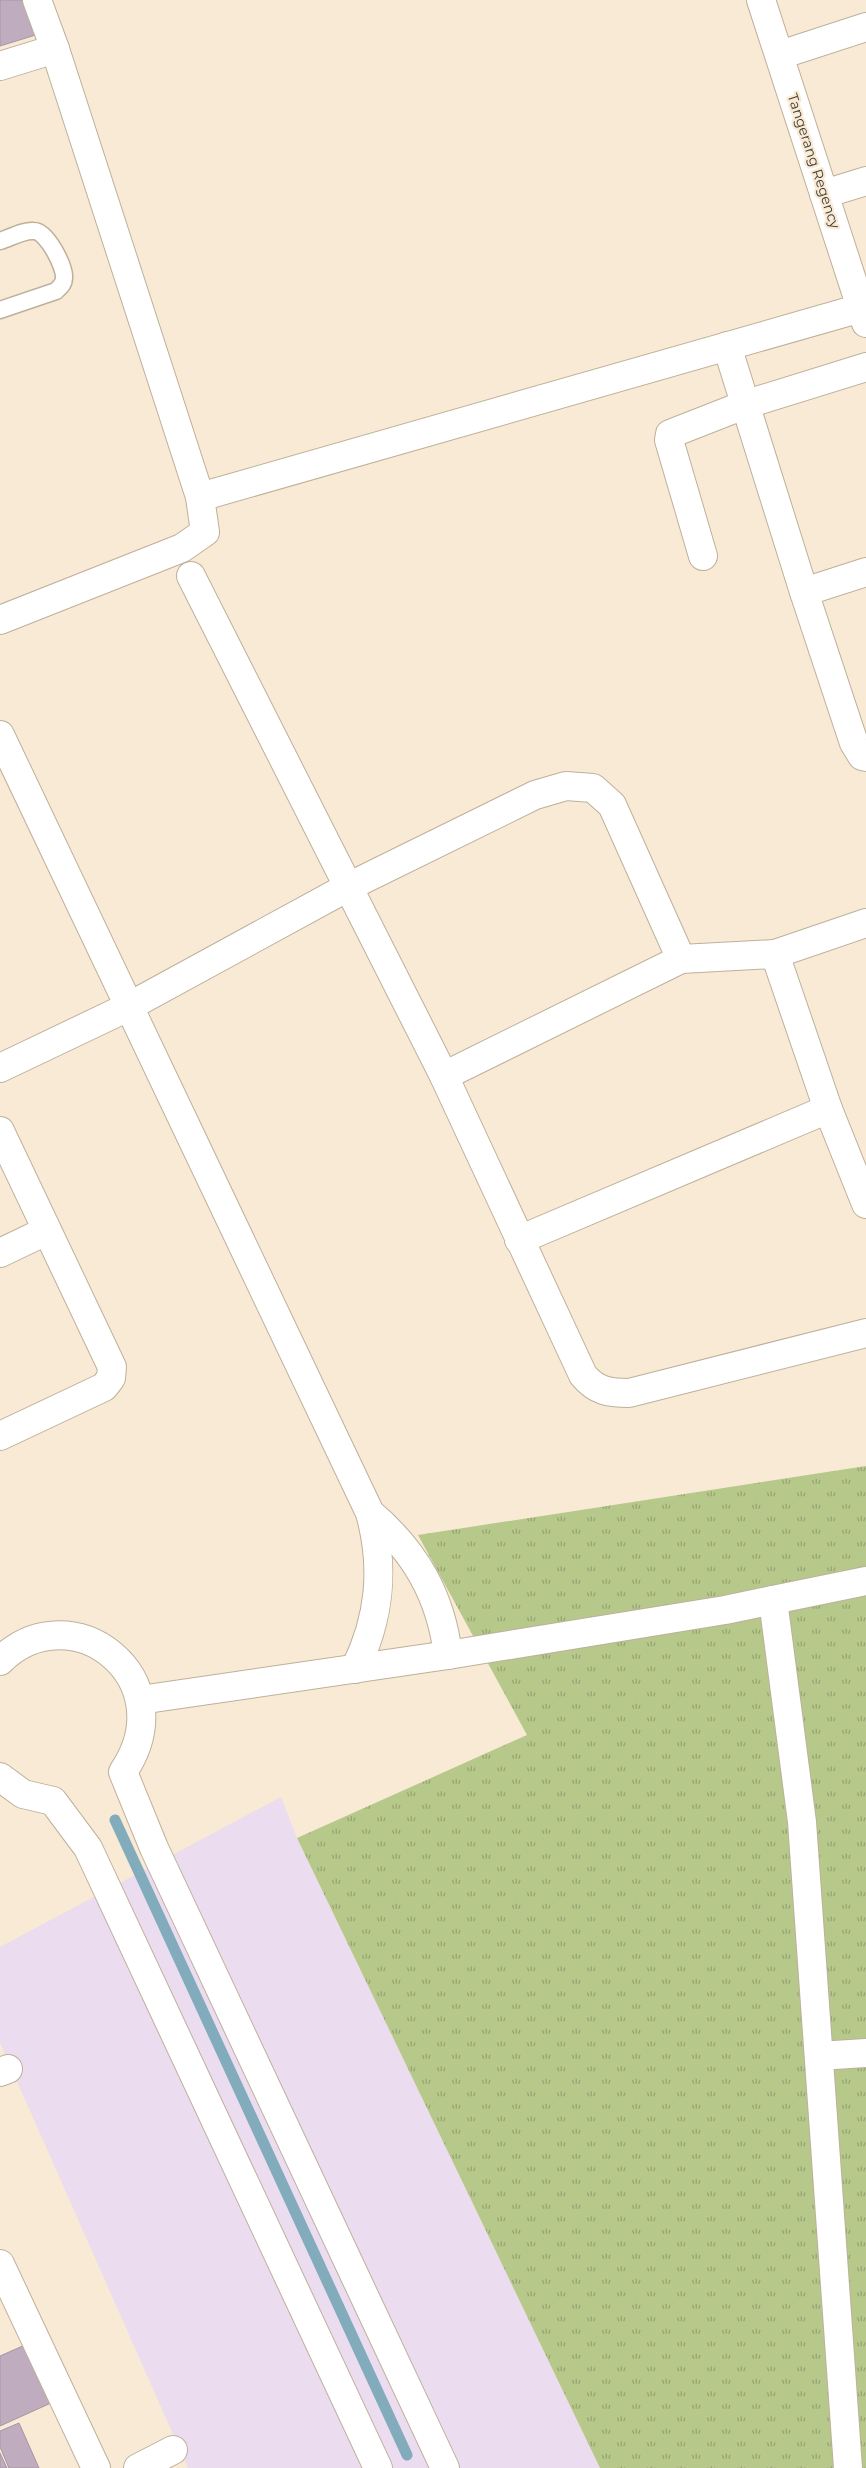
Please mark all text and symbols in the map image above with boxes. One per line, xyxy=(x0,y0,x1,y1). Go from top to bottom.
street label: Tangerang Regency xyxy=(784,91,844,231)

